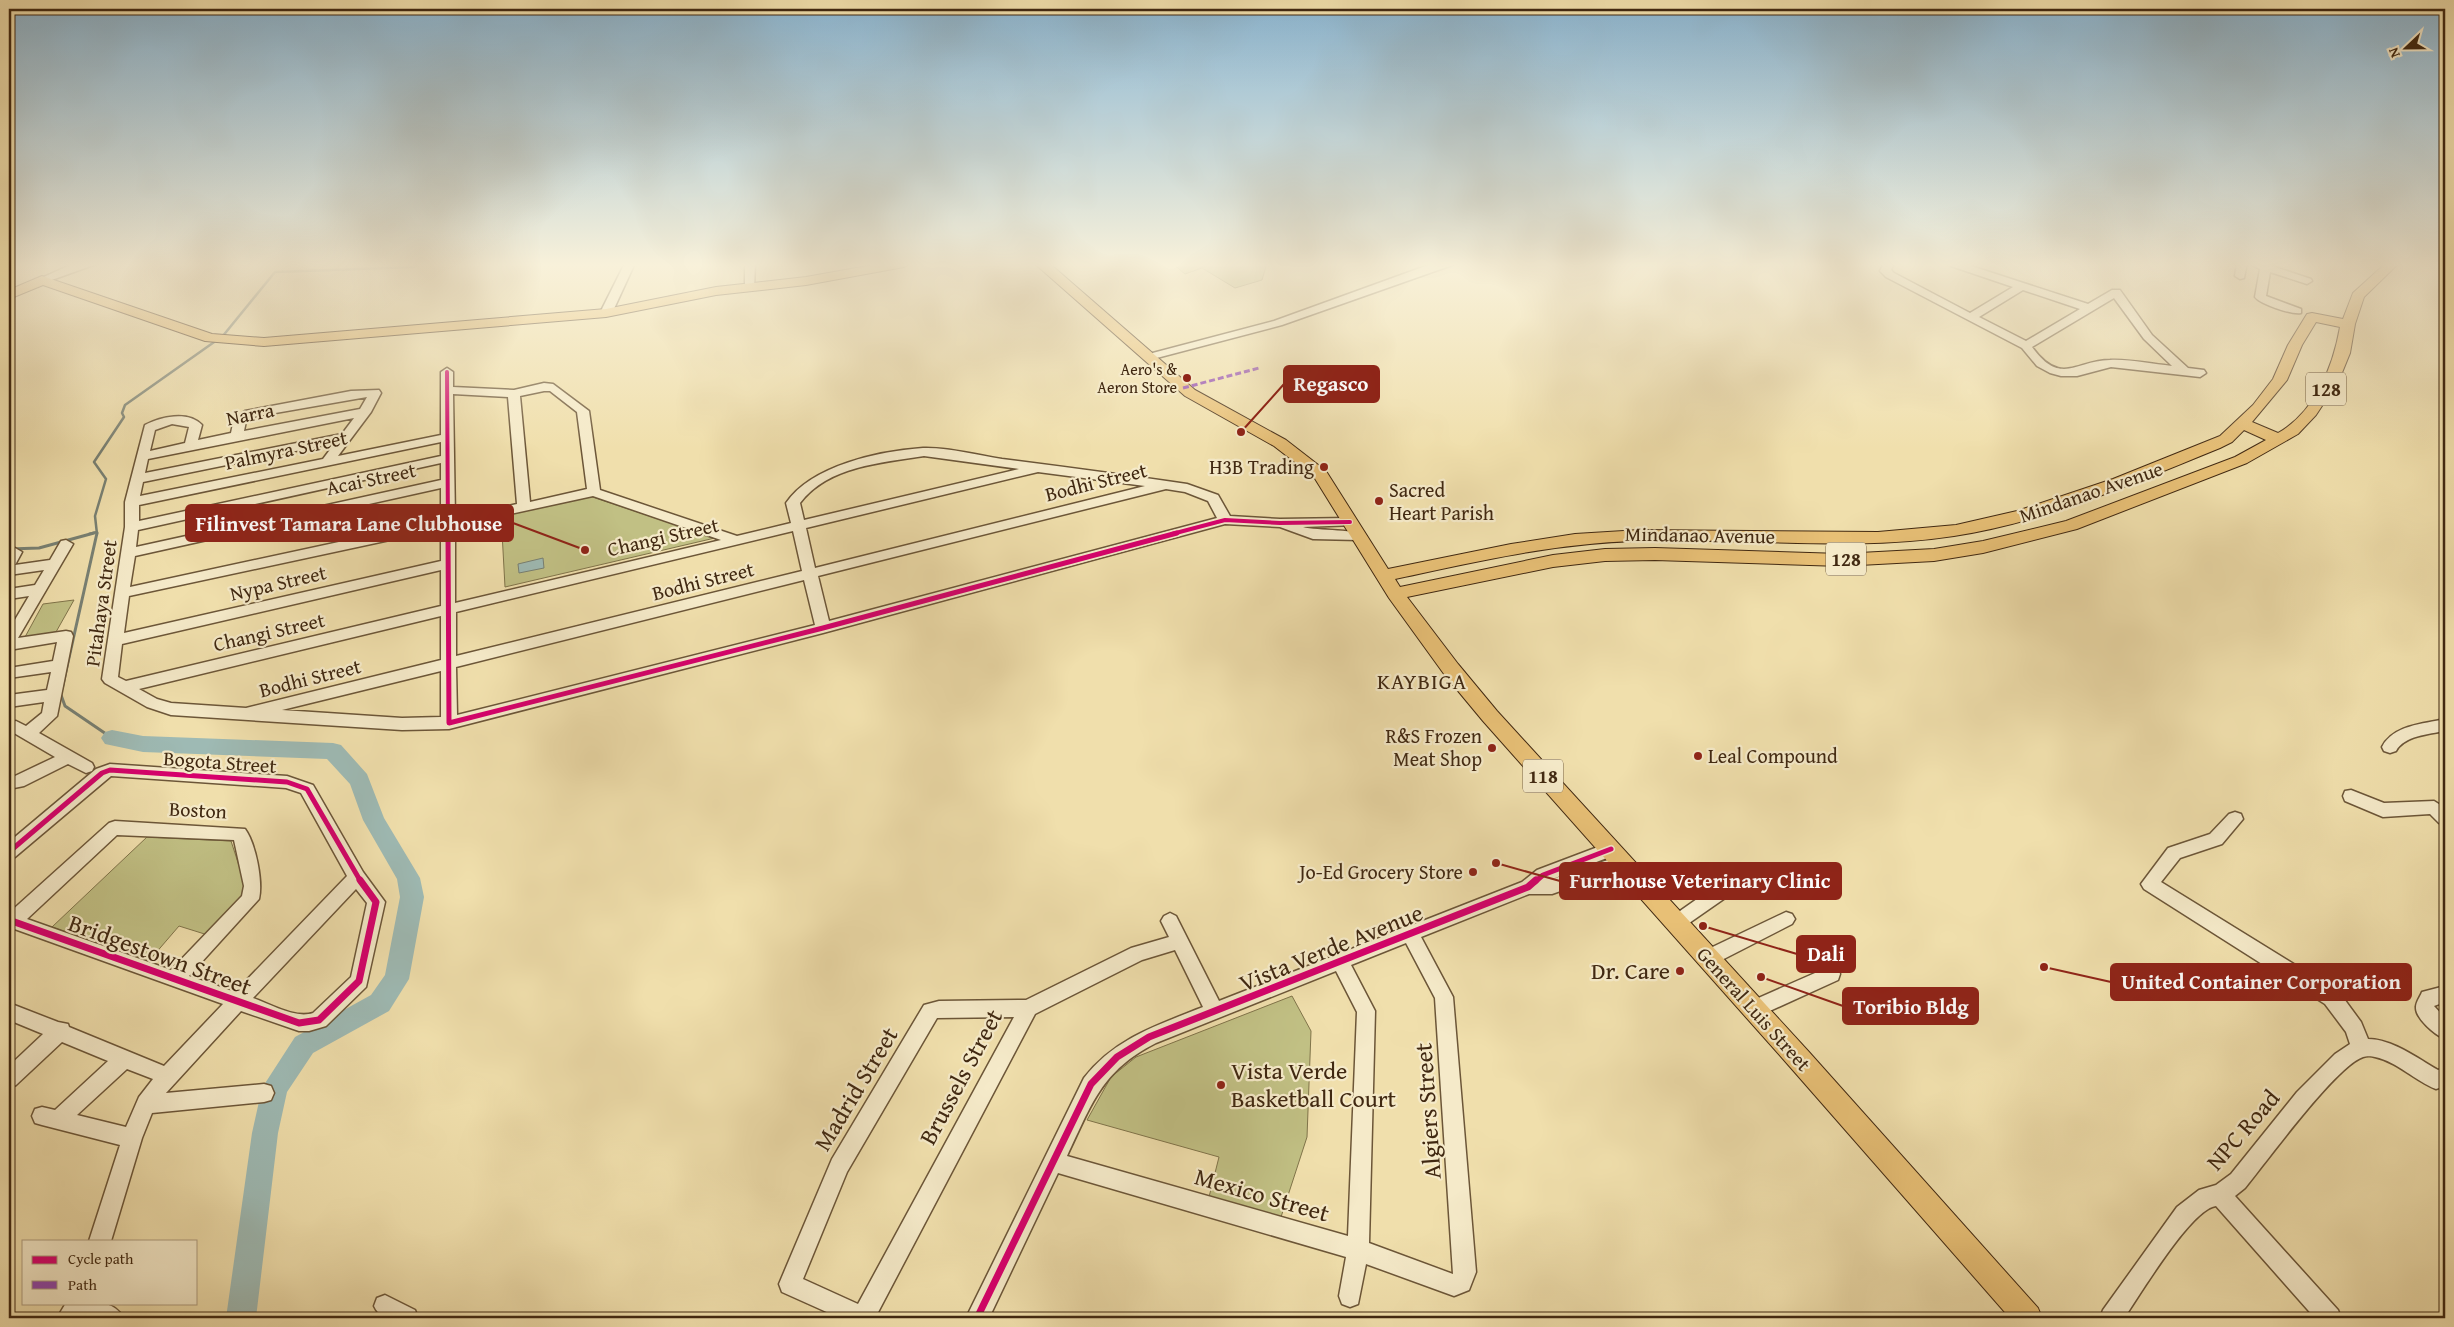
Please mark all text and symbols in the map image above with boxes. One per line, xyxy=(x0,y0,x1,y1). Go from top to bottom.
north arrow xyxy=(2382,22,2432,72)
text: N xyxy=(2383,44,2405,61)
place label: Aero's & Aeron Store xyxy=(1097,357,1177,399)
callout: Regasco xyxy=(1284,366,1379,402)
text: Regasco xyxy=(1293,368,1369,399)
marker: Aero's & Aeron Store xyxy=(1181,372,1193,384)
road number: 128 xyxy=(2306,372,2346,406)
street label: Narra xyxy=(223,395,277,432)
street label: Palmyra Street xyxy=(222,422,350,477)
place label: H3B Trading xyxy=(1209,452,1314,481)
street label: Mindanao Avenue xyxy=(2015,453,2167,530)
street label: Acai Street xyxy=(323,455,418,502)
street label: Bodhi Street xyxy=(1042,455,1150,508)
marker: H3B Trading xyxy=(1318,461,1330,473)
place label: Sacred Heart Parish xyxy=(1389,475,1494,527)
marker: Sacred Heart Parish xyxy=(1373,495,1385,507)
callout: Filinvest Tamara Lane Clubhouse xyxy=(186,505,513,541)
text: Filinvest Tamara Lane Clubhouse xyxy=(196,508,502,539)
street label: Changi Street xyxy=(604,510,721,563)
street label: Mindanao Avenue xyxy=(1625,519,1775,550)
street label: Pitahaya Street xyxy=(77,538,124,668)
road number: 128 xyxy=(1826,542,1866,576)
street label: Bodhi Street xyxy=(649,554,757,607)
street label: Nypa Street xyxy=(227,557,329,608)
street label: Changi Street xyxy=(210,605,327,658)
street label: Bodhi Street xyxy=(256,651,364,704)
district label: KAYBIGA xyxy=(1377,665,1467,697)
place label: R&S Frozen Meat Shop xyxy=(1386,721,1482,773)
place label: Leal Compound xyxy=(1708,741,1838,770)
marker: R&S Frozen Meat Shop xyxy=(1486,742,1498,754)
street label: Bogota Street xyxy=(163,743,278,780)
marker: Leal Compound xyxy=(1692,750,1704,762)
road number: 118 xyxy=(1523,759,1563,792)
street label: Boston xyxy=(168,794,228,825)
place label: Jo-Ed Grocery Store xyxy=(1296,857,1463,886)
callout: Furrhouse Veterinary Clinic xyxy=(1560,863,1841,899)
text: Furrhouse Veterinary Clinic xyxy=(1569,865,1831,896)
marker: Jo-Ed Grocery Store xyxy=(1467,866,1479,878)
street label: Vista Verde Avenue xyxy=(1234,895,1428,1000)
street label: Bridgestown Street xyxy=(64,905,257,1004)
callout: Dali xyxy=(1797,936,1855,972)
text: Dali xyxy=(1807,938,1845,969)
street label: General Luis Street xyxy=(1691,940,1818,1077)
place label: Dr. Care xyxy=(1591,953,1670,988)
callout: United Container Corporation xyxy=(2111,964,2411,1000)
marker: Dr. Care xyxy=(1674,965,1686,977)
text: United Container Corporation xyxy=(2121,966,2401,997)
callout: Toribio Bldg xyxy=(1843,988,1978,1024)
text: Toribio Bldg xyxy=(1853,991,1970,1022)
street label: Brussels Street xyxy=(910,1002,1011,1151)
street label: Madrid Street xyxy=(805,1020,907,1157)
street label: Algiers Street xyxy=(1405,1041,1450,1180)
place label: Vista Verde Basketball Court xyxy=(1231,1053,1397,1116)
marker: Vista Verde Basketball Court xyxy=(1215,1079,1227,1091)
street label: NPC Road xyxy=(2198,1081,2288,1178)
street label: Mexico Street xyxy=(1191,1159,1334,1231)
legend xyxy=(22,1240,198,1304)
text: Cycle path xyxy=(68,1248,134,1269)
text: Path xyxy=(68,1274,97,1295)

